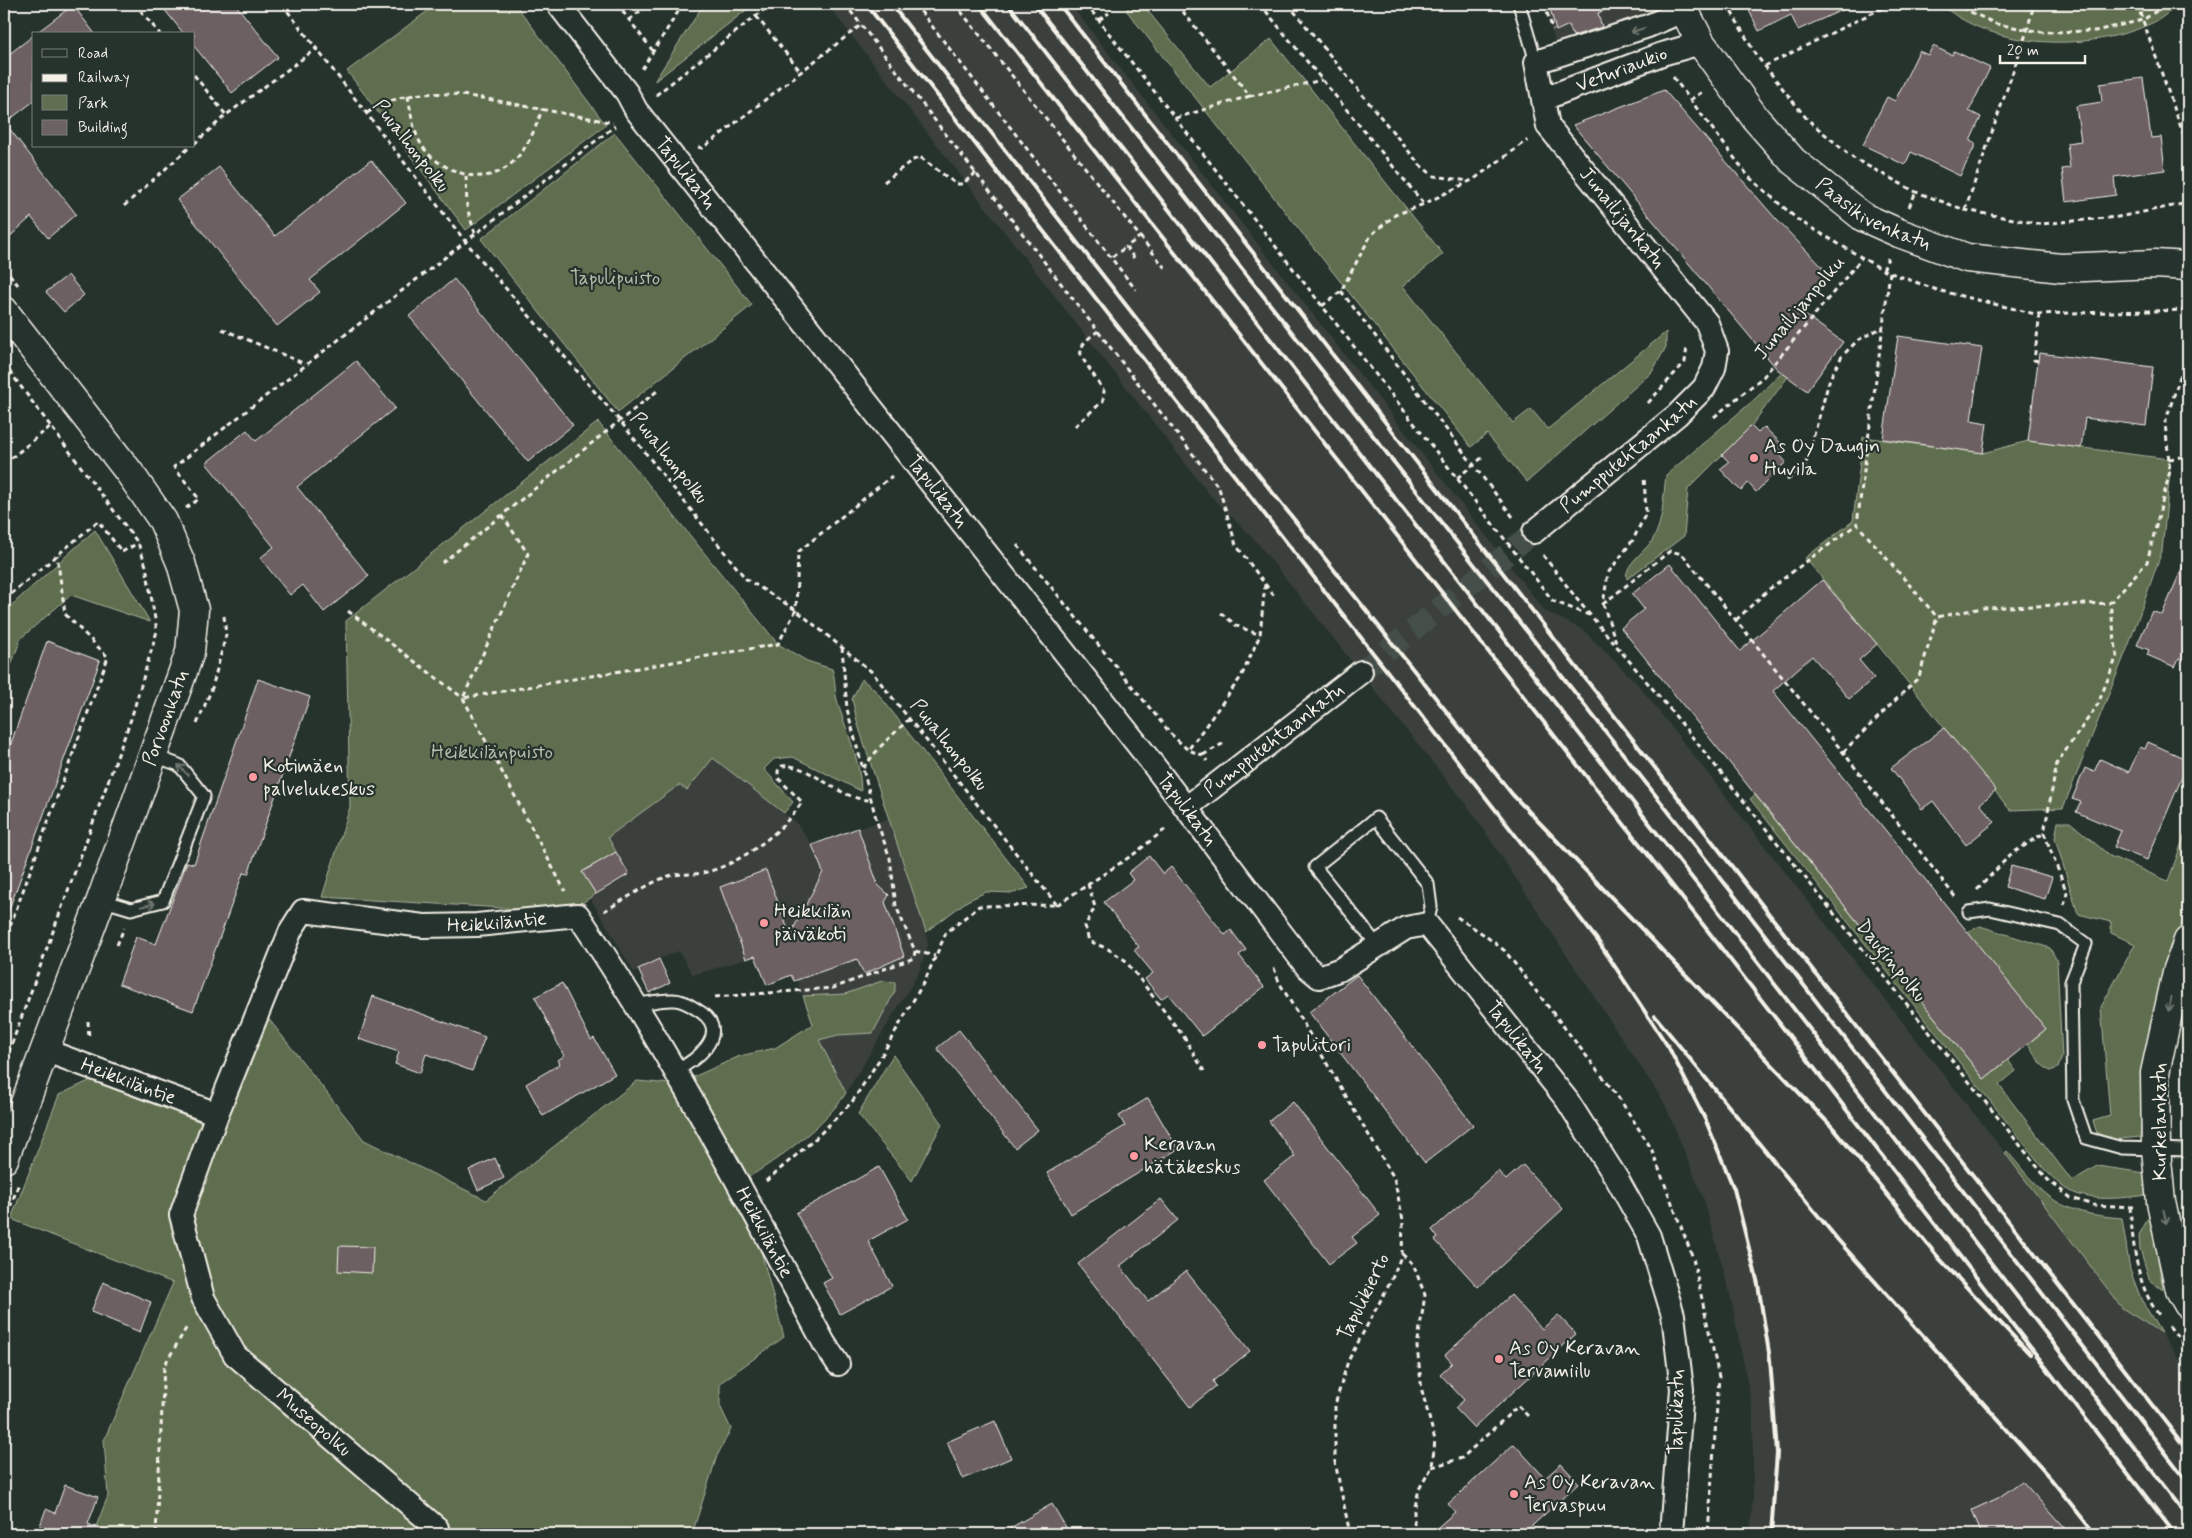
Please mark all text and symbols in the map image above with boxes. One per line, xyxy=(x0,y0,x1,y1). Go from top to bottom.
one-way arrow xyxy=(1630,25,1646,35)
legend xyxy=(32,32,195,148)
scale bar xyxy=(2000,32,2084,64)
street label: Veturiaukio xyxy=(1572,40,1670,99)
text: 20 m xyxy=(2007,41,2039,61)
text: Road xyxy=(78,44,108,64)
text: Railway xyxy=(78,68,130,88)
text: Park xyxy=(78,94,108,114)
street label: Puualhonpolku xyxy=(366,94,456,198)
text: Building xyxy=(78,118,128,139)
street label: Tapulikatu xyxy=(649,131,723,215)
street label: Junailijankatu xyxy=(1573,161,1671,275)
street label: Paasikivenkatu xyxy=(1810,171,1935,257)
street label: Junailijanpolku xyxy=(1748,250,1852,366)
park label: Tapulipuisto xyxy=(570,265,660,292)
street label: Pumpputehtaankatu xyxy=(1554,389,1703,519)
street label: Puualhonpolku xyxy=(623,406,715,510)
place label: As Oy Daugin Huvila xyxy=(1764,433,1880,483)
street label: Tapulikatu xyxy=(900,449,975,533)
marker: As Oy Daugin Huvila xyxy=(1748,452,1760,464)
street label: Porvoonkatu xyxy=(136,666,196,770)
street label: Pumpputehtaankatu xyxy=(1198,677,1349,803)
street label: Puualhonpolku xyxy=(903,693,995,797)
park label: Heikkilänpuisto xyxy=(431,739,553,766)
place label: Kotimäen palvelukeskus xyxy=(263,753,375,803)
one-way arrow xyxy=(177,764,189,776)
street label: Tapulikatu xyxy=(1150,767,1224,851)
marker: Kotimäen palvelukeskus xyxy=(247,771,259,783)
place label: Heikkilän päiväkoti xyxy=(774,898,851,948)
one-way arrow xyxy=(139,900,155,909)
street label: Heikkiläntie xyxy=(447,905,548,939)
street label: Dauginpolku xyxy=(1848,914,1933,1009)
marker: Heikkilän päiväkoti xyxy=(758,917,770,929)
street label: Tapulikatu xyxy=(1480,995,1554,1079)
one-way arrow xyxy=(2165,996,2174,1012)
place label: Tapulitori xyxy=(1272,1032,1351,1059)
marker: Tapulitori xyxy=(1256,1039,1268,1051)
street label: Heikkiläntie xyxy=(77,1051,180,1111)
street label: Kurkelankatu xyxy=(2147,1063,2174,1181)
place label: Keravan hätäkeskus xyxy=(1144,1131,1241,1181)
marker: Keravan hätäkeskus xyxy=(1128,1150,1140,1162)
street label: Heikkiläntie xyxy=(729,1182,800,1283)
one-way arrow xyxy=(2160,1208,2170,1224)
street label: Tapulikierto xyxy=(1331,1249,1397,1345)
place label: As Oy Keravan Tervamiilu xyxy=(1509,1335,1640,1385)
marker: As Oy Keravan Tervamiilu xyxy=(1493,1353,1505,1365)
street label: Tapulikatu xyxy=(1663,1369,1691,1455)
street label: Museopolku xyxy=(270,1382,358,1463)
place label: As Oy Keravan Tervaspuu xyxy=(1524,1469,1655,1519)
marker: As Oy Keravan Tervaspuu xyxy=(1508,1488,1520,1500)

